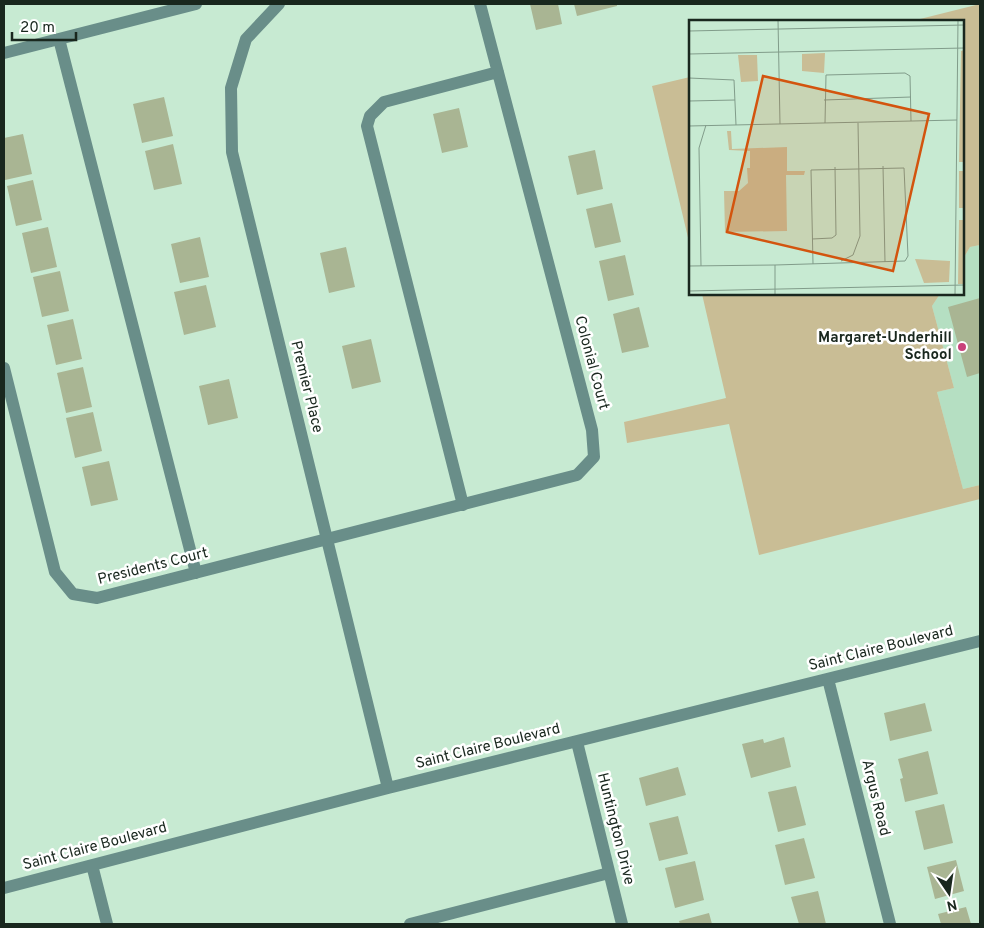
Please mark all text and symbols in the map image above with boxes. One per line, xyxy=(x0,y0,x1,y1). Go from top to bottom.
scale bar xyxy=(12,10,76,42)
text: 20 m xyxy=(20,19,55,38)
inset map xyxy=(689,20,964,295)
street label: Colonial Court xyxy=(569,314,613,412)
place label: Margaret-Underhill School xyxy=(818,329,952,365)
street label: Premier Place xyxy=(285,339,327,435)
marker: Margaret-Underhill School xyxy=(956,341,968,353)
street label: Presidents Court xyxy=(96,544,210,590)
street label: Saint Claire Boulevard xyxy=(807,622,955,676)
street label: Saint Claire Boulevard xyxy=(414,720,562,774)
street label: Argus Road xyxy=(856,758,894,838)
street label: Huntington Drive xyxy=(592,771,638,887)
street label: Saint Claire Boulevard xyxy=(21,819,169,875)
north arrow xyxy=(924,868,974,918)
text: N xyxy=(945,895,958,914)

